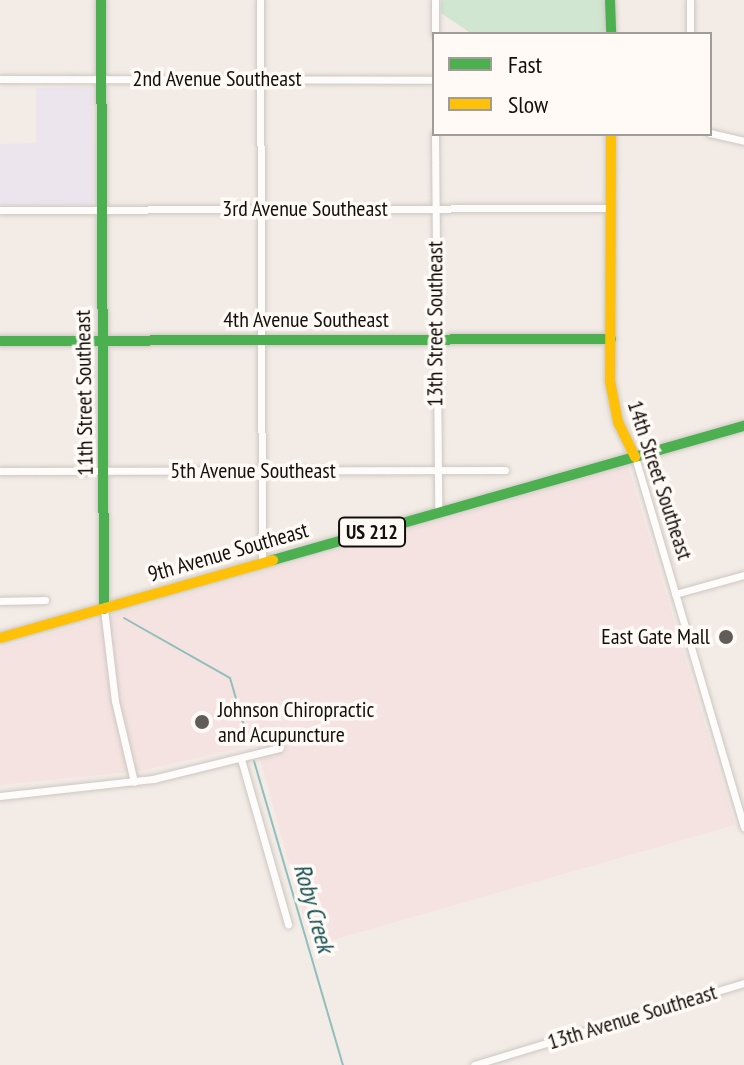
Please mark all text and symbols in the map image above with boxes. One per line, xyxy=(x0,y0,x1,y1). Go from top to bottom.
legend xyxy=(432,32,712,136)
text: Fast xyxy=(508,49,542,80)
street label: 2nd Avenue Southeast xyxy=(132,66,302,92)
text: Slow xyxy=(508,89,548,120)
street label: 3rd Avenue Southeast xyxy=(222,196,388,222)
street label: 13th Street Southeast xyxy=(422,241,448,407)
street label: 4th Avenue Southeast xyxy=(223,307,389,333)
street label: 11th Street Southeast xyxy=(69,310,99,476)
street label: 14th Street Southeast xyxy=(622,397,698,563)
street label: 5th Avenue Southeast xyxy=(170,458,336,484)
street label: 9th Avenue Southeast xyxy=(144,516,312,588)
road number: US 212 xyxy=(338,516,406,548)
place label: East Gate Mall xyxy=(601,624,710,650)
marker: East Gate Mall xyxy=(717,628,735,646)
place label: Johnson Chiropractic and Acupuncture xyxy=(218,696,374,748)
marker: Johnson Chiropractic and Acupuncture xyxy=(193,713,211,731)
water label: Roby Creek xyxy=(288,860,340,956)
street label: 13th Avenue Southeast xyxy=(544,979,720,1055)

